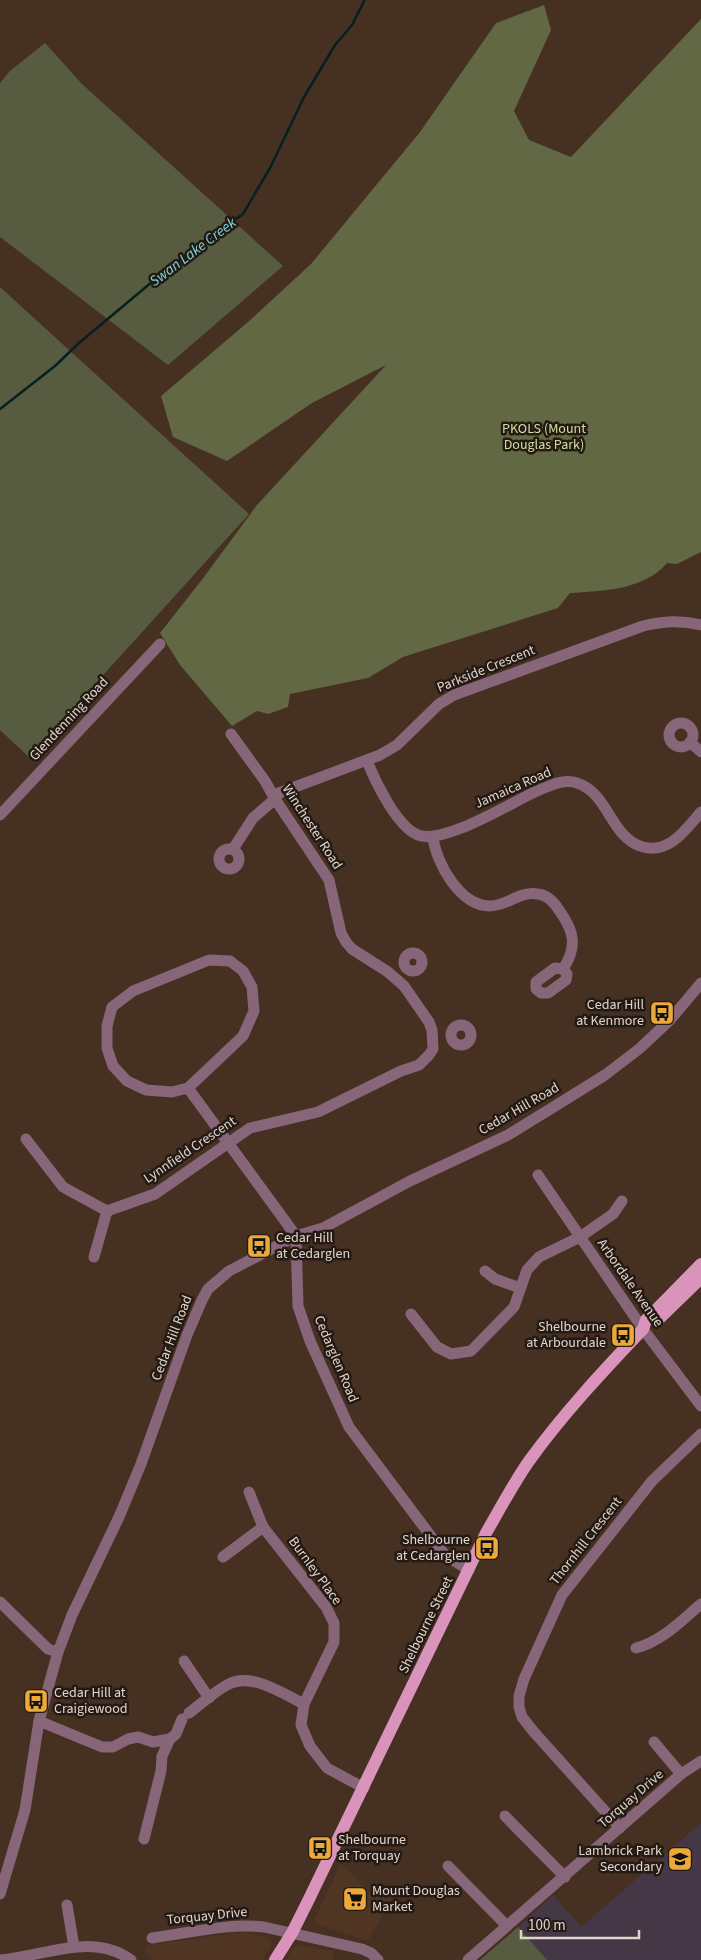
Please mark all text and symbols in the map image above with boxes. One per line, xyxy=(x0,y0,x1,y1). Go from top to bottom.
water label: Swan Lake Creek xyxy=(145,212,241,292)
park label: PKOLS (Mount Douglas Park) xyxy=(502,419,586,455)
street label: Parkside Crescent xyxy=(434,640,538,698)
street label: Glendenning Road xyxy=(25,673,113,765)
street label: Jamaica Road xyxy=(471,762,555,814)
street label: Winchester Road xyxy=(277,781,347,873)
place label: Cedar Hill at Kenmore xyxy=(576,995,644,1031)
bus stop icon: Cedar Hill at Kenmore xyxy=(649,1000,675,1026)
street label: Cedar Hill Road xyxy=(475,1078,563,1140)
street label: Lynnfield Crescent xyxy=(140,1111,240,1188)
place label: Cedar Hill at Cedarglen xyxy=(276,1228,350,1264)
bus stop icon: Cedar Hill at Cedarglen xyxy=(246,1233,272,1259)
street label: Arbordale Avenue xyxy=(592,1235,668,1331)
street label: Cedar Hill Road xyxy=(147,1292,197,1384)
street label: Cedarglen Road xyxy=(309,1312,363,1406)
place label: Shelbourne at Arbourdale xyxy=(526,1317,606,1353)
bus stop icon: Shelbourne at Arbourdale xyxy=(610,1322,636,1348)
street label: Thornhill Crescent xyxy=(545,1492,627,1589)
place label: Shelbourne at Cedarglen xyxy=(396,1530,470,1566)
street label: Burnley Place xyxy=(283,1533,347,1609)
bus stop icon: Shelbourne at Cedarglen xyxy=(474,1535,500,1561)
street label: Shelbourne Street xyxy=(394,1573,458,1677)
place label: Cedar Hill at Craigiewood xyxy=(54,1683,128,1719)
bus stop icon: Cedar Hill at Craigiewood xyxy=(23,1688,49,1714)
street label: Torquay Drive xyxy=(594,1765,668,1833)
place label: Shelbourne at Torquay xyxy=(338,1830,406,1866)
bus stop icon: Shelbourne at Torquay xyxy=(307,1835,333,1861)
place label: Lambrick Park Secondary xyxy=(578,1841,662,1877)
school or university icon: Lambrick Park Secondary xyxy=(667,1846,693,1872)
place label: Mount Douglas Market xyxy=(372,1881,460,1917)
supermarket icon: Mount Douglas Market xyxy=(342,1886,368,1912)
street label: Torquay Drive xyxy=(166,1902,248,1930)
scale bar xyxy=(521,1908,638,1940)
text: 100 m xyxy=(528,1915,566,1936)

